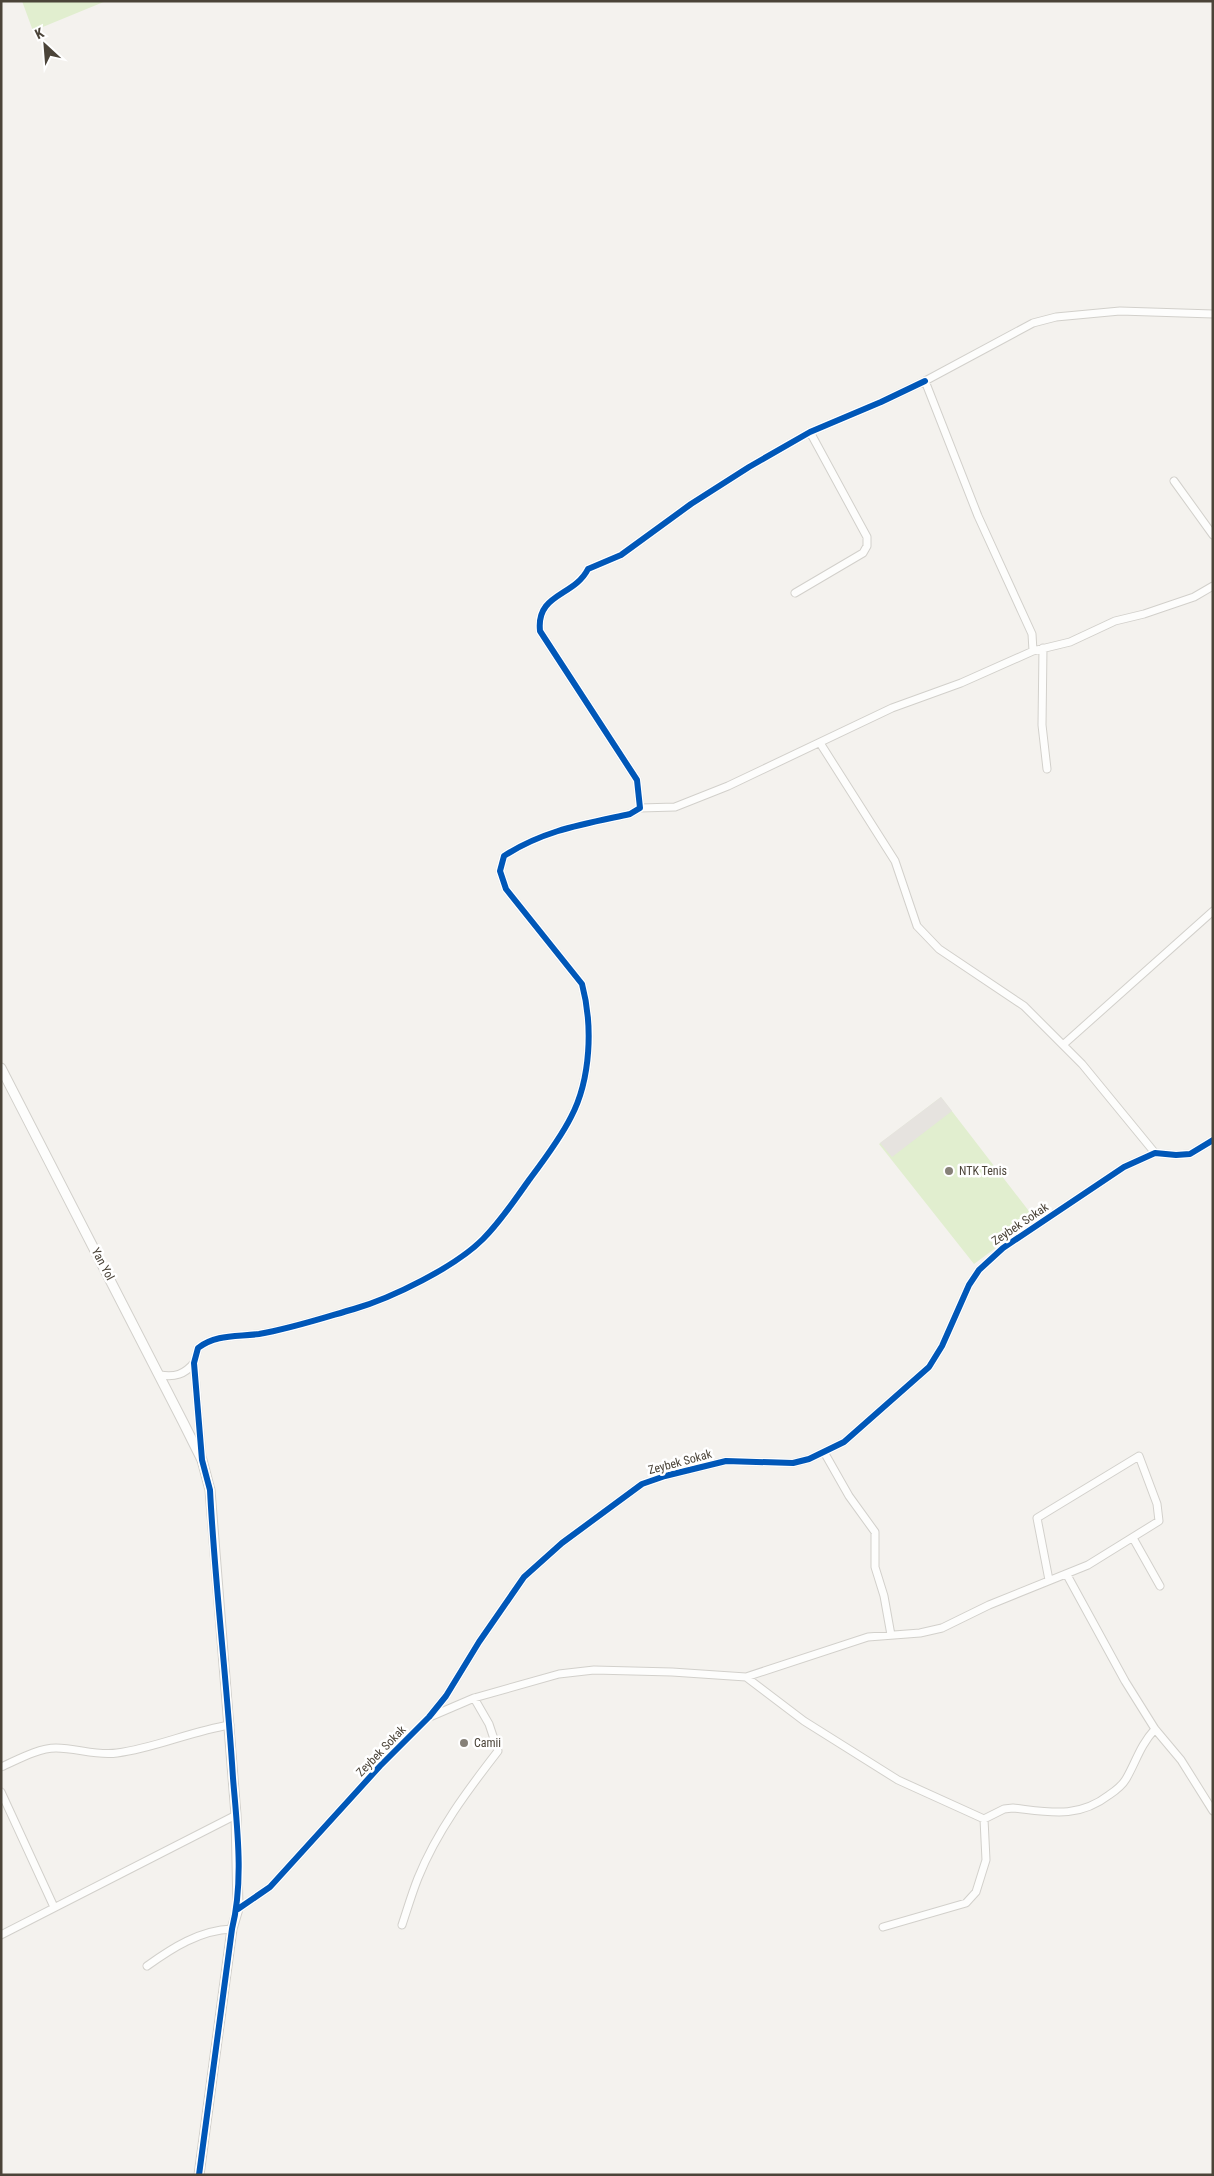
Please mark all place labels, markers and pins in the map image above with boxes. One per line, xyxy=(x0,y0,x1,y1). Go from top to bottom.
place label: NTK Tenis xyxy=(959,1164,1007,1178)
marker: NTK Tenis xyxy=(943,1165,955,1177)
place label: Camii xyxy=(474,1736,501,1750)
marker: Camii xyxy=(458,1737,470,1749)

